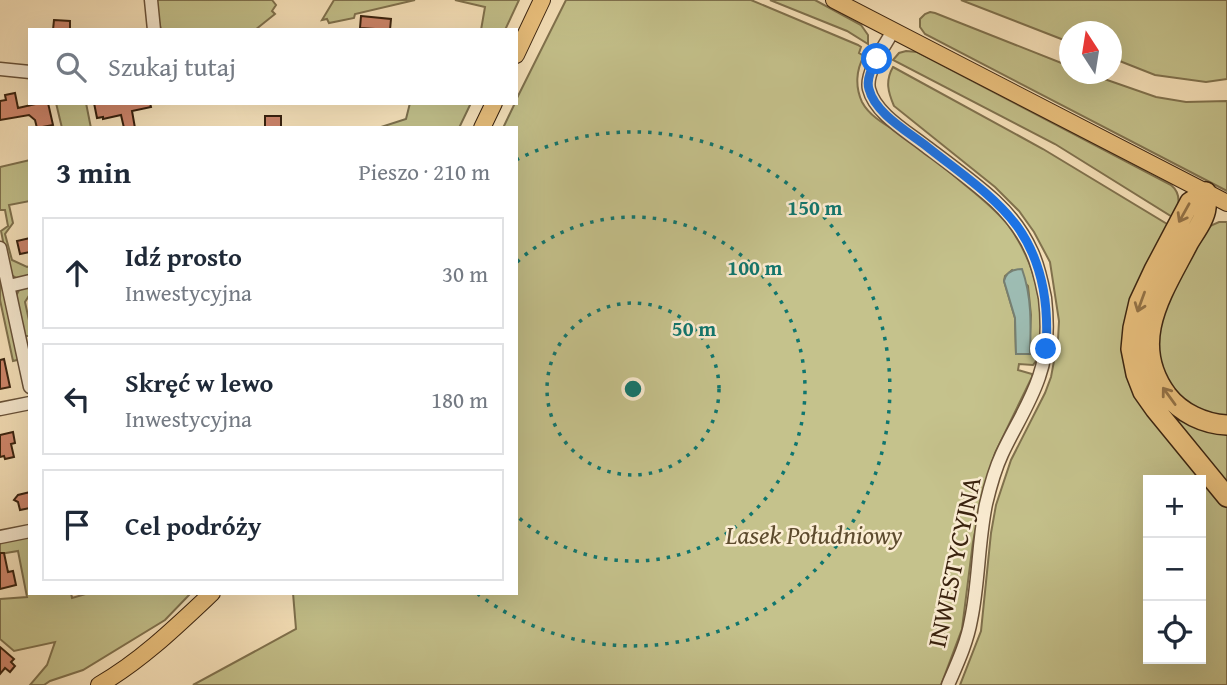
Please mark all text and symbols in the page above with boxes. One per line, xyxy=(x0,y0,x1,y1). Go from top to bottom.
north arrow xyxy=(1059,21,1122,84)
search box xyxy=(28,28,518,105)
route start xyxy=(861,43,892,74)
text: Szukaj tutaj xyxy=(108,47,236,86)
icon: search xyxy=(52,48,90,86)
text: 3 min xyxy=(56,150,131,194)
text: Pieszo · 210 m xyxy=(358,155,490,188)
text: 150 m xyxy=(787,192,843,223)
one-way arrow xyxy=(1177,202,1191,223)
text: Idź prosto xyxy=(125,237,242,276)
text: 100 m xyxy=(727,252,783,283)
icon: ahead xyxy=(58,254,96,292)
text: 30 m xyxy=(442,257,488,290)
text: Inwestycyjna xyxy=(125,276,252,309)
one-way arrow xyxy=(1134,290,1146,312)
text: 50 m xyxy=(672,313,716,344)
route end xyxy=(1030,333,1061,364)
text: Skręć w lewo xyxy=(125,363,273,402)
centre of rings xyxy=(621,377,645,401)
icon: left xyxy=(58,380,96,418)
text: 180 m xyxy=(431,383,488,416)
one-way arrow xyxy=(1161,387,1176,405)
text: Inwestycyjna xyxy=(125,402,252,435)
street label: INWESTYCYJNA xyxy=(916,473,991,651)
map controls xyxy=(1143,475,1206,664)
button: + xyxy=(1143,475,1206,538)
icon: arrive xyxy=(58,506,96,544)
text: Cel podróży xyxy=(125,506,261,545)
park label: Lasek Południowy xyxy=(725,515,902,554)
button: − xyxy=(1143,538,1206,601)
button: locate xyxy=(1143,601,1206,664)

